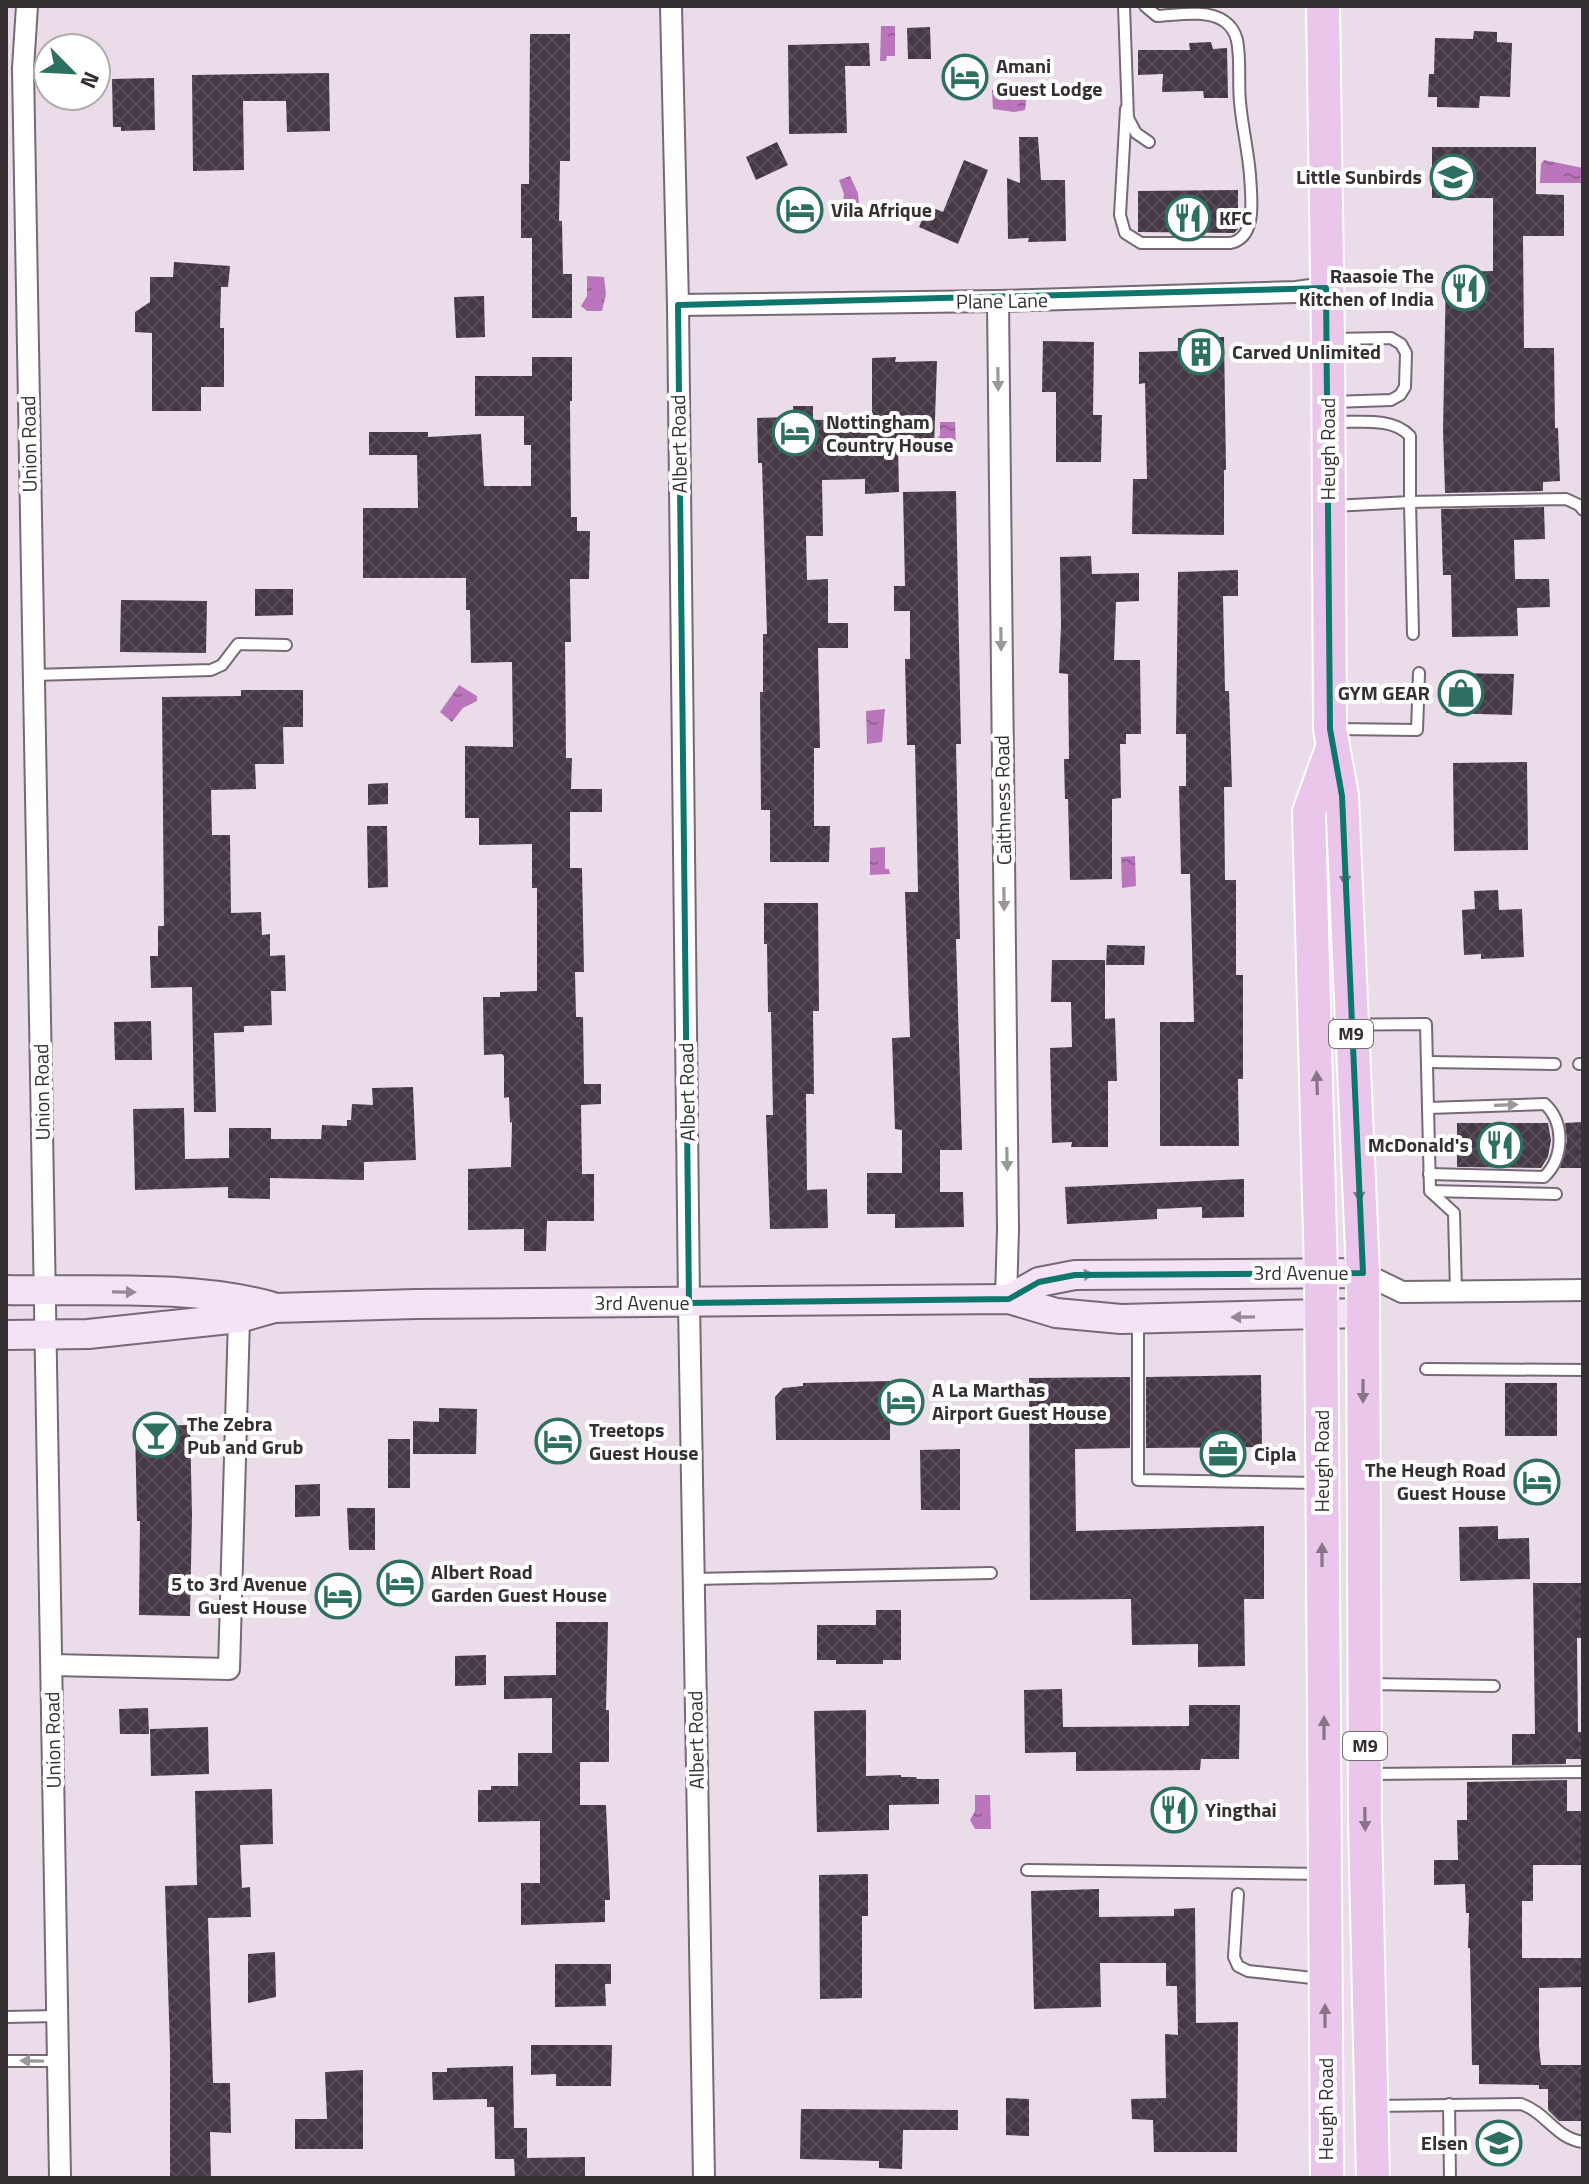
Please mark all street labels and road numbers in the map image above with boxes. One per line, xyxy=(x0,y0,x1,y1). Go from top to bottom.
street label: Plane Lane xyxy=(956,284,1048,317)
street label: Albert Road xyxy=(662,394,695,494)
street label: Union Road xyxy=(12,395,45,493)
street label: Heugh Road xyxy=(1312,398,1343,500)
street label: Caithness Road xyxy=(986,735,1019,865)
road number: M9 xyxy=(1329,1020,1373,1048)
street label: Albert Road xyxy=(670,1042,703,1142)
street label: Union Road xyxy=(25,1043,58,1141)
street label: 3rd Avenue xyxy=(1253,1257,1349,1288)
street label: 3rd Avenue xyxy=(594,1287,690,1318)
street label: Heugh Road xyxy=(1306,1410,1337,1512)
street label: Albert Road xyxy=(679,1690,712,1790)
street label: Union Road xyxy=(36,1691,69,1789)
road number: M9 xyxy=(1343,1732,1387,1760)
street label: Heugh Road xyxy=(1310,2058,1341,2160)

